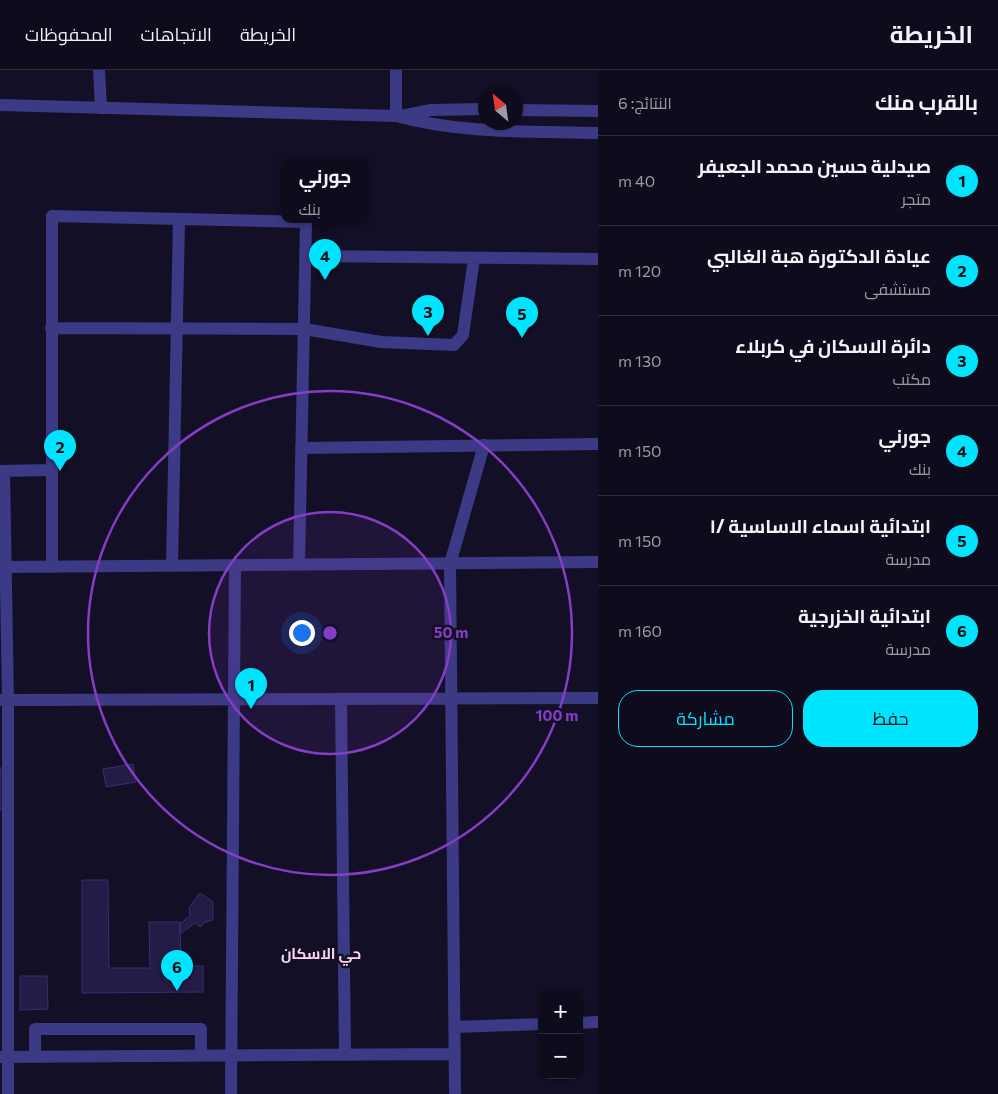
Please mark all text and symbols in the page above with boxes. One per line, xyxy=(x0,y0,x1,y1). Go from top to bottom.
text: الخريطة xyxy=(890,19,973,48)
text: المحفوظات xyxy=(25,23,113,45)
text: الاتجاهات xyxy=(141,23,212,45)
text: الخريطة xyxy=(240,23,296,45)
north arrow xyxy=(478,85,523,130)
text: بالقرب منك xyxy=(875,89,978,114)
text: النتائج: 6 xyxy=(618,93,672,112)
text: صيدلية حسين محمد الجعيفر xyxy=(698,154,931,177)
popup xyxy=(281,158,369,223)
text: جورني xyxy=(299,164,351,187)
text: 40 m xyxy=(618,171,655,190)
text: 1 xyxy=(958,171,966,190)
text: متجر xyxy=(902,189,931,208)
text: بنك xyxy=(299,199,321,218)
pin: 4 xyxy=(309,239,341,280)
text: عيادة الدكتورة هبة الغالبي xyxy=(707,244,931,267)
text: 120 m xyxy=(618,261,661,280)
text: 2 xyxy=(957,261,967,280)
text: مستشفى xyxy=(864,279,931,298)
pin: 3 xyxy=(412,295,444,336)
pin: 5 xyxy=(506,297,538,338)
text: دائرة الاسكان في كربلاء xyxy=(735,334,931,357)
text: 130 m xyxy=(618,351,661,370)
text: 3 xyxy=(957,351,967,370)
text: مكتب xyxy=(892,369,931,388)
text: جورني xyxy=(878,424,931,447)
pin: 2 xyxy=(44,430,76,471)
text: 150 m xyxy=(618,441,662,460)
text: 4 xyxy=(957,441,967,460)
text: بنك xyxy=(909,459,931,478)
text: ابتدائية اسماء الاساسية /١ xyxy=(709,514,931,537)
text: 150 m xyxy=(618,531,662,550)
text: 5 xyxy=(957,531,967,550)
text: مدرسة xyxy=(885,549,931,568)
text: ابتدائية الخزرجية xyxy=(798,604,931,627)
your location xyxy=(289,620,315,646)
text: 160 m xyxy=(618,621,662,640)
text: 6 xyxy=(957,621,967,640)
text: 50 m xyxy=(434,623,468,641)
centre of rings xyxy=(321,624,339,642)
text: مدرسة xyxy=(885,639,931,658)
pin: 1 xyxy=(235,668,267,709)
button: مشاركة xyxy=(618,690,793,747)
button: حفظ xyxy=(803,690,978,747)
text: 100 m xyxy=(536,706,578,724)
district label: حي الاسكان xyxy=(281,944,361,966)
pin: 6 xyxy=(161,950,193,991)
map controls xyxy=(538,989,583,1079)
button: + xyxy=(538,989,583,1034)
button: − xyxy=(538,1034,583,1079)

